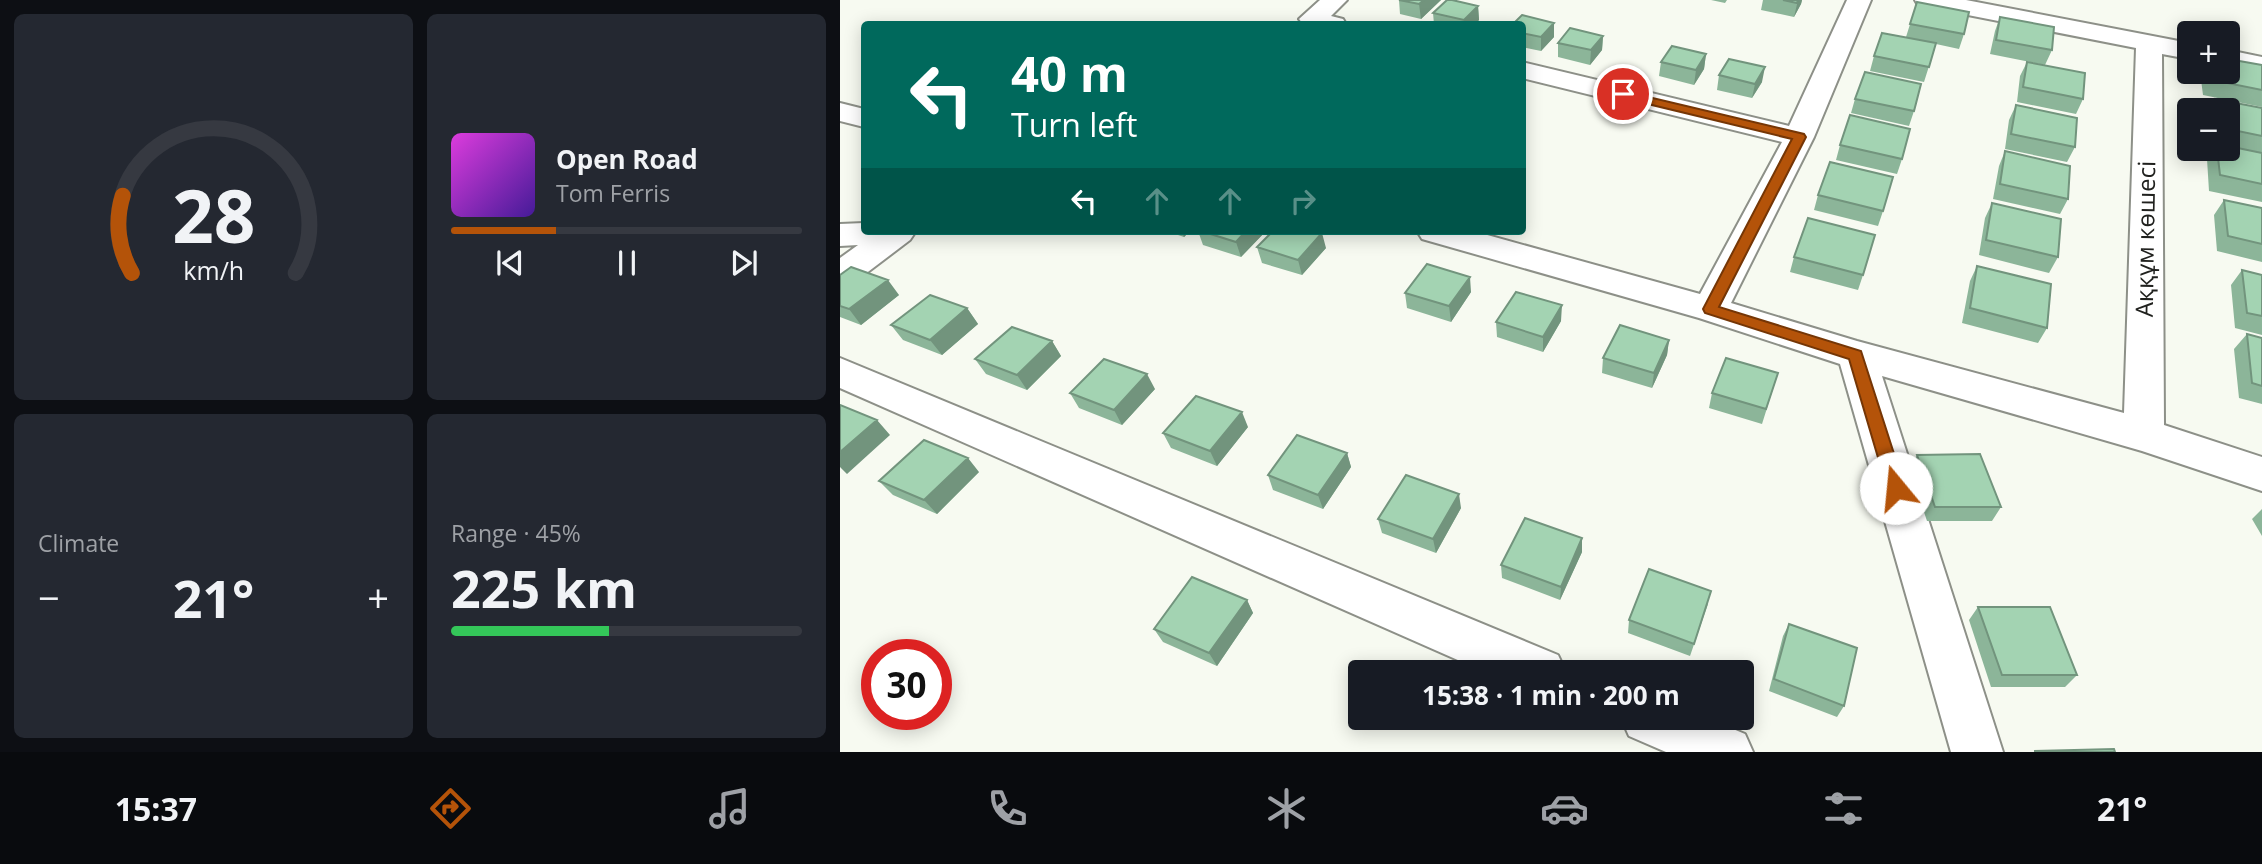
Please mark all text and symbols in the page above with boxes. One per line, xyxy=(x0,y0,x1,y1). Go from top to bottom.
map controls xyxy=(2177,21,2240,161)
button: + xyxy=(2177,21,2240,84)
text: 40 m xyxy=(1011,40,1128,106)
icon: left xyxy=(896,49,987,140)
pin xyxy=(1593,64,1653,124)
icon: arrive xyxy=(1604,75,1642,113)
button: − xyxy=(2177,98,2240,161)
text: Turn left xyxy=(1011,103,1137,146)
text: Open Road xyxy=(556,141,698,177)
street label: Аққұм көшесі xyxy=(2127,161,2162,317)
text: 28 xyxy=(172,166,255,265)
text: Tom Ferris xyxy=(556,177,670,209)
icon: left xyxy=(1065,182,1103,220)
icon: ahead xyxy=(1138,182,1176,220)
icon: ahead xyxy=(1211,182,1249,220)
icon: right xyxy=(1284,182,1322,220)
icon: previous xyxy=(491,244,529,282)
icon: pause xyxy=(608,244,646,282)
icon: next xyxy=(725,244,763,282)
text: km/h xyxy=(183,253,244,287)
position arrow xyxy=(1859,451,1933,525)
text: Range · 45% xyxy=(451,517,581,549)
text: Climate xyxy=(38,527,119,559)
text: 225 km xyxy=(451,552,637,623)
text: 21° xyxy=(173,562,254,633)
text: − xyxy=(38,571,60,623)
text: + xyxy=(367,571,389,623)
speed limit sign: 30 xyxy=(861,639,952,730)
text: 15:38 · 1 min · 200 m xyxy=(1422,677,1680,713)
icon: directions xyxy=(426,784,475,833)
icon: music xyxy=(705,784,754,833)
icon: phone xyxy=(983,784,1032,833)
icon: climate xyxy=(1262,784,1311,833)
icon: car xyxy=(1540,784,1589,833)
icon: filters xyxy=(1819,784,1868,833)
text: 15:37 xyxy=(115,787,197,830)
text: 21° xyxy=(2097,787,2147,830)

